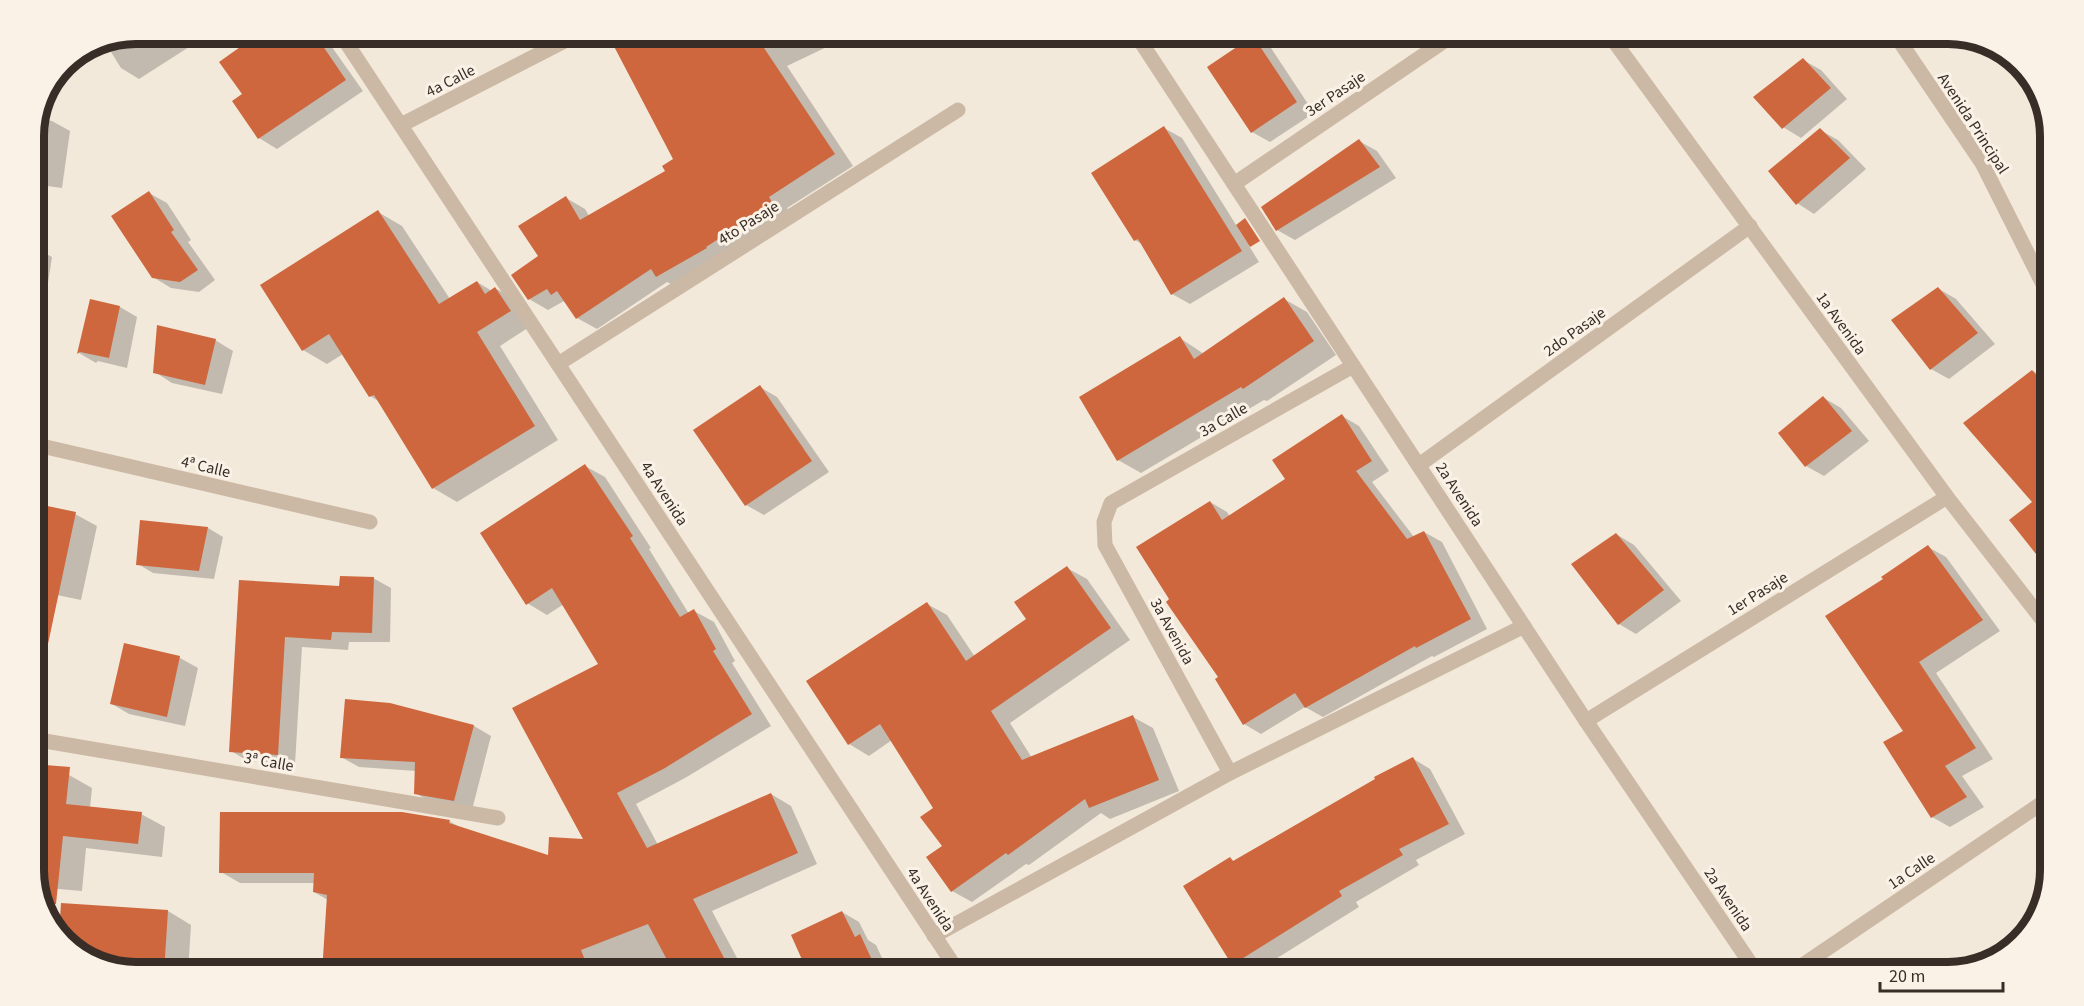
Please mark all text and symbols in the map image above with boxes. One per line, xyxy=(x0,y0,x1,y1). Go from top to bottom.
street label: 4a Calle xyxy=(422,59,479,103)
street label: 3er Pasaje xyxy=(1301,66,1370,122)
street label: Avenida Principal xyxy=(1932,69,2014,178)
street label: 4to Pasaje xyxy=(714,195,783,250)
street label: 1a Avenida xyxy=(1811,288,1871,359)
street label: 2do Pasaje xyxy=(1539,302,1610,362)
street label: 3a Calle xyxy=(1195,397,1252,443)
street label: 4ª Calle xyxy=(179,451,233,483)
street label: 4a Avenida xyxy=(635,457,693,530)
street label: 2a Avenida xyxy=(1430,458,1488,531)
street label: 1er Pasaje xyxy=(1723,567,1792,621)
street label: 3a Avenida xyxy=(1145,594,1199,669)
street label: 3ª Calle xyxy=(242,747,295,777)
street label: 1a Calle xyxy=(1884,847,1940,895)
street label: 4a Avenida xyxy=(901,863,959,936)
street label: 2a Avenida xyxy=(1699,863,1758,936)
scale bar xyxy=(1880,955,2003,993)
text: 20 m xyxy=(1889,964,1925,989)

